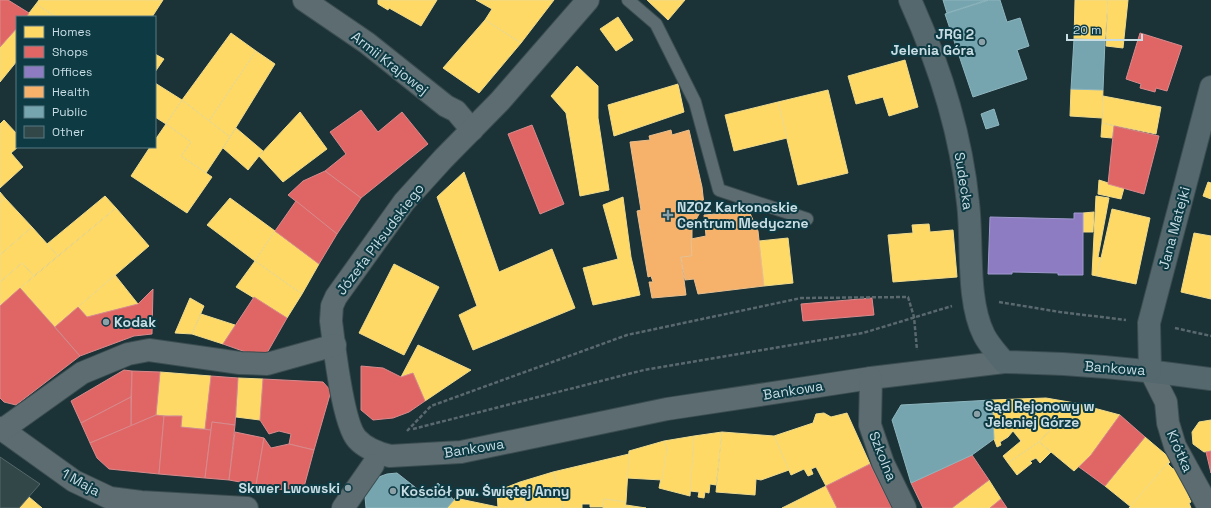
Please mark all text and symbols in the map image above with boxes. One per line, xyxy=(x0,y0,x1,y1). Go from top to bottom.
legend xyxy=(16,16,156,148)
scale bar xyxy=(1067,16,1142,42)
text: 20 m xyxy=(1073,22,1101,38)
text: Homes xyxy=(52,24,91,40)
place label: JRG 2 Jelenia Góra xyxy=(891,25,974,59)
street label: Armii Krajowej xyxy=(348,27,432,99)
marker: JRG 2 Jelenia Góra xyxy=(977,37,987,47)
text: Shops xyxy=(52,44,88,60)
text: Offices xyxy=(52,64,92,80)
text: Health xyxy=(52,84,90,100)
text: Public xyxy=(52,104,87,120)
text: Other xyxy=(52,124,85,140)
street label: Sudecka xyxy=(951,151,977,211)
street label: Józefa Piłsudskiego xyxy=(332,180,428,298)
street label: Jana Matejki xyxy=(1154,185,1194,271)
place label: NZOZ Karkonoskie Centrum Medyczne xyxy=(677,198,809,232)
marker: NZOZ Karkonoskie Centrum Medyczne xyxy=(662,209,674,221)
place label: Kodak xyxy=(114,313,156,331)
marker: Kodak xyxy=(101,317,111,327)
street label: Bankowa xyxy=(1084,357,1146,379)
street label: Bankowa xyxy=(762,376,824,404)
place label: Sąd Rejonowy w Jeleniej Górze xyxy=(985,397,1094,431)
marker: Sąd Rejonowy w Jeleniej Górze xyxy=(972,409,982,419)
street label: Krótka xyxy=(1163,427,1197,475)
street label: Szkolna xyxy=(865,429,901,483)
street label: Bankowa xyxy=(443,434,505,462)
street label: 1 Maja xyxy=(59,464,103,500)
place label: Skwer Lwowski xyxy=(239,479,340,497)
place label: Kościół pw. Świętej Anny xyxy=(401,482,569,500)
marker: Skwer Lwowski xyxy=(343,483,353,493)
marker: Kościół pw. Świętej Anny xyxy=(388,486,398,496)

